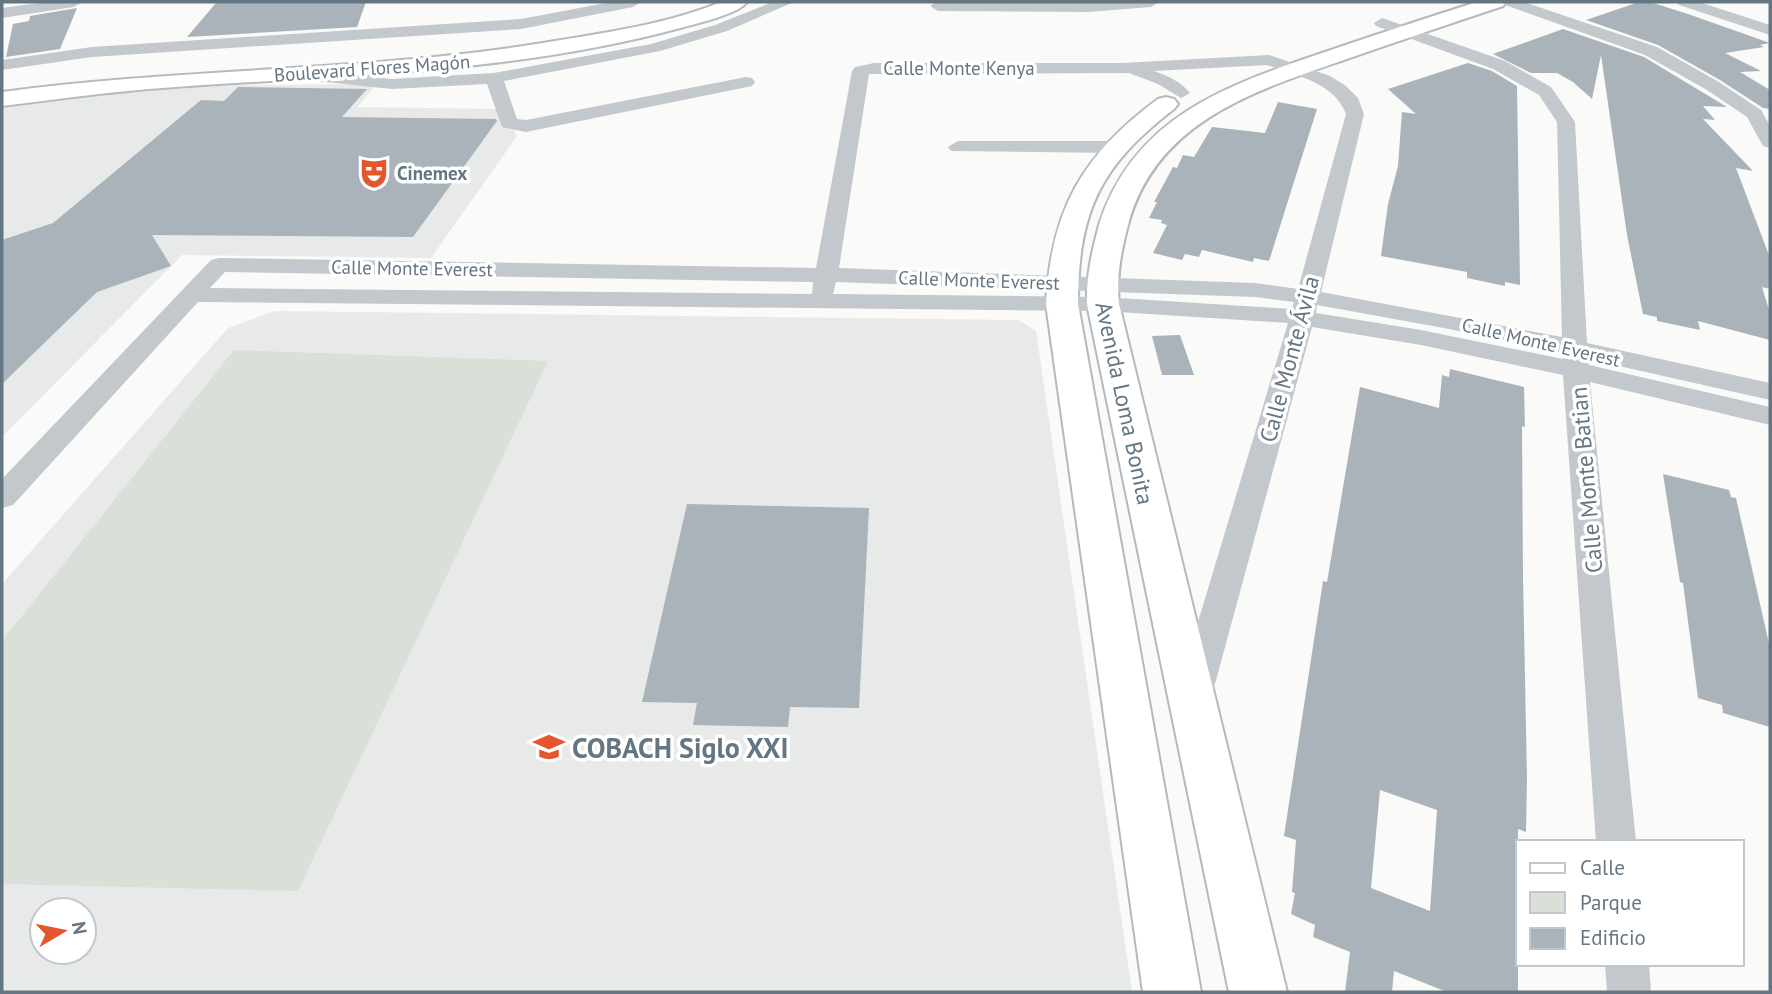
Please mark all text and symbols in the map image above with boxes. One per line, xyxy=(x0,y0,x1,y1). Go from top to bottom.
street label: Boulevard Flores Magón xyxy=(273,49,471,87)
street label: Calle Monte Kenya xyxy=(883,56,1035,80)
theatre icon: Cinemex xyxy=(357,156,391,190)
place label: Cinemex xyxy=(397,161,467,185)
street label: Calle Monte Everest xyxy=(331,255,494,281)
street label: Calle Monte Everest xyxy=(898,265,1061,295)
street label: Calle Monte Ávila xyxy=(1253,273,1325,445)
street label: Avenida Loma Bonita xyxy=(1089,299,1161,507)
street label: Calle Monte Everest xyxy=(1460,312,1623,372)
street label: Calle Monte Batian xyxy=(1563,386,1609,574)
place label: COBACH Siglo XXI xyxy=(572,729,788,766)
school or university icon: COBACH Siglo XXI xyxy=(532,730,566,764)
legend xyxy=(1516,840,1744,966)
text: Calle xyxy=(1580,854,1625,881)
text: Parque xyxy=(1580,889,1642,916)
north arrow xyxy=(28,896,98,966)
text: N xyxy=(67,920,93,936)
text: Edificio xyxy=(1580,924,1646,951)

